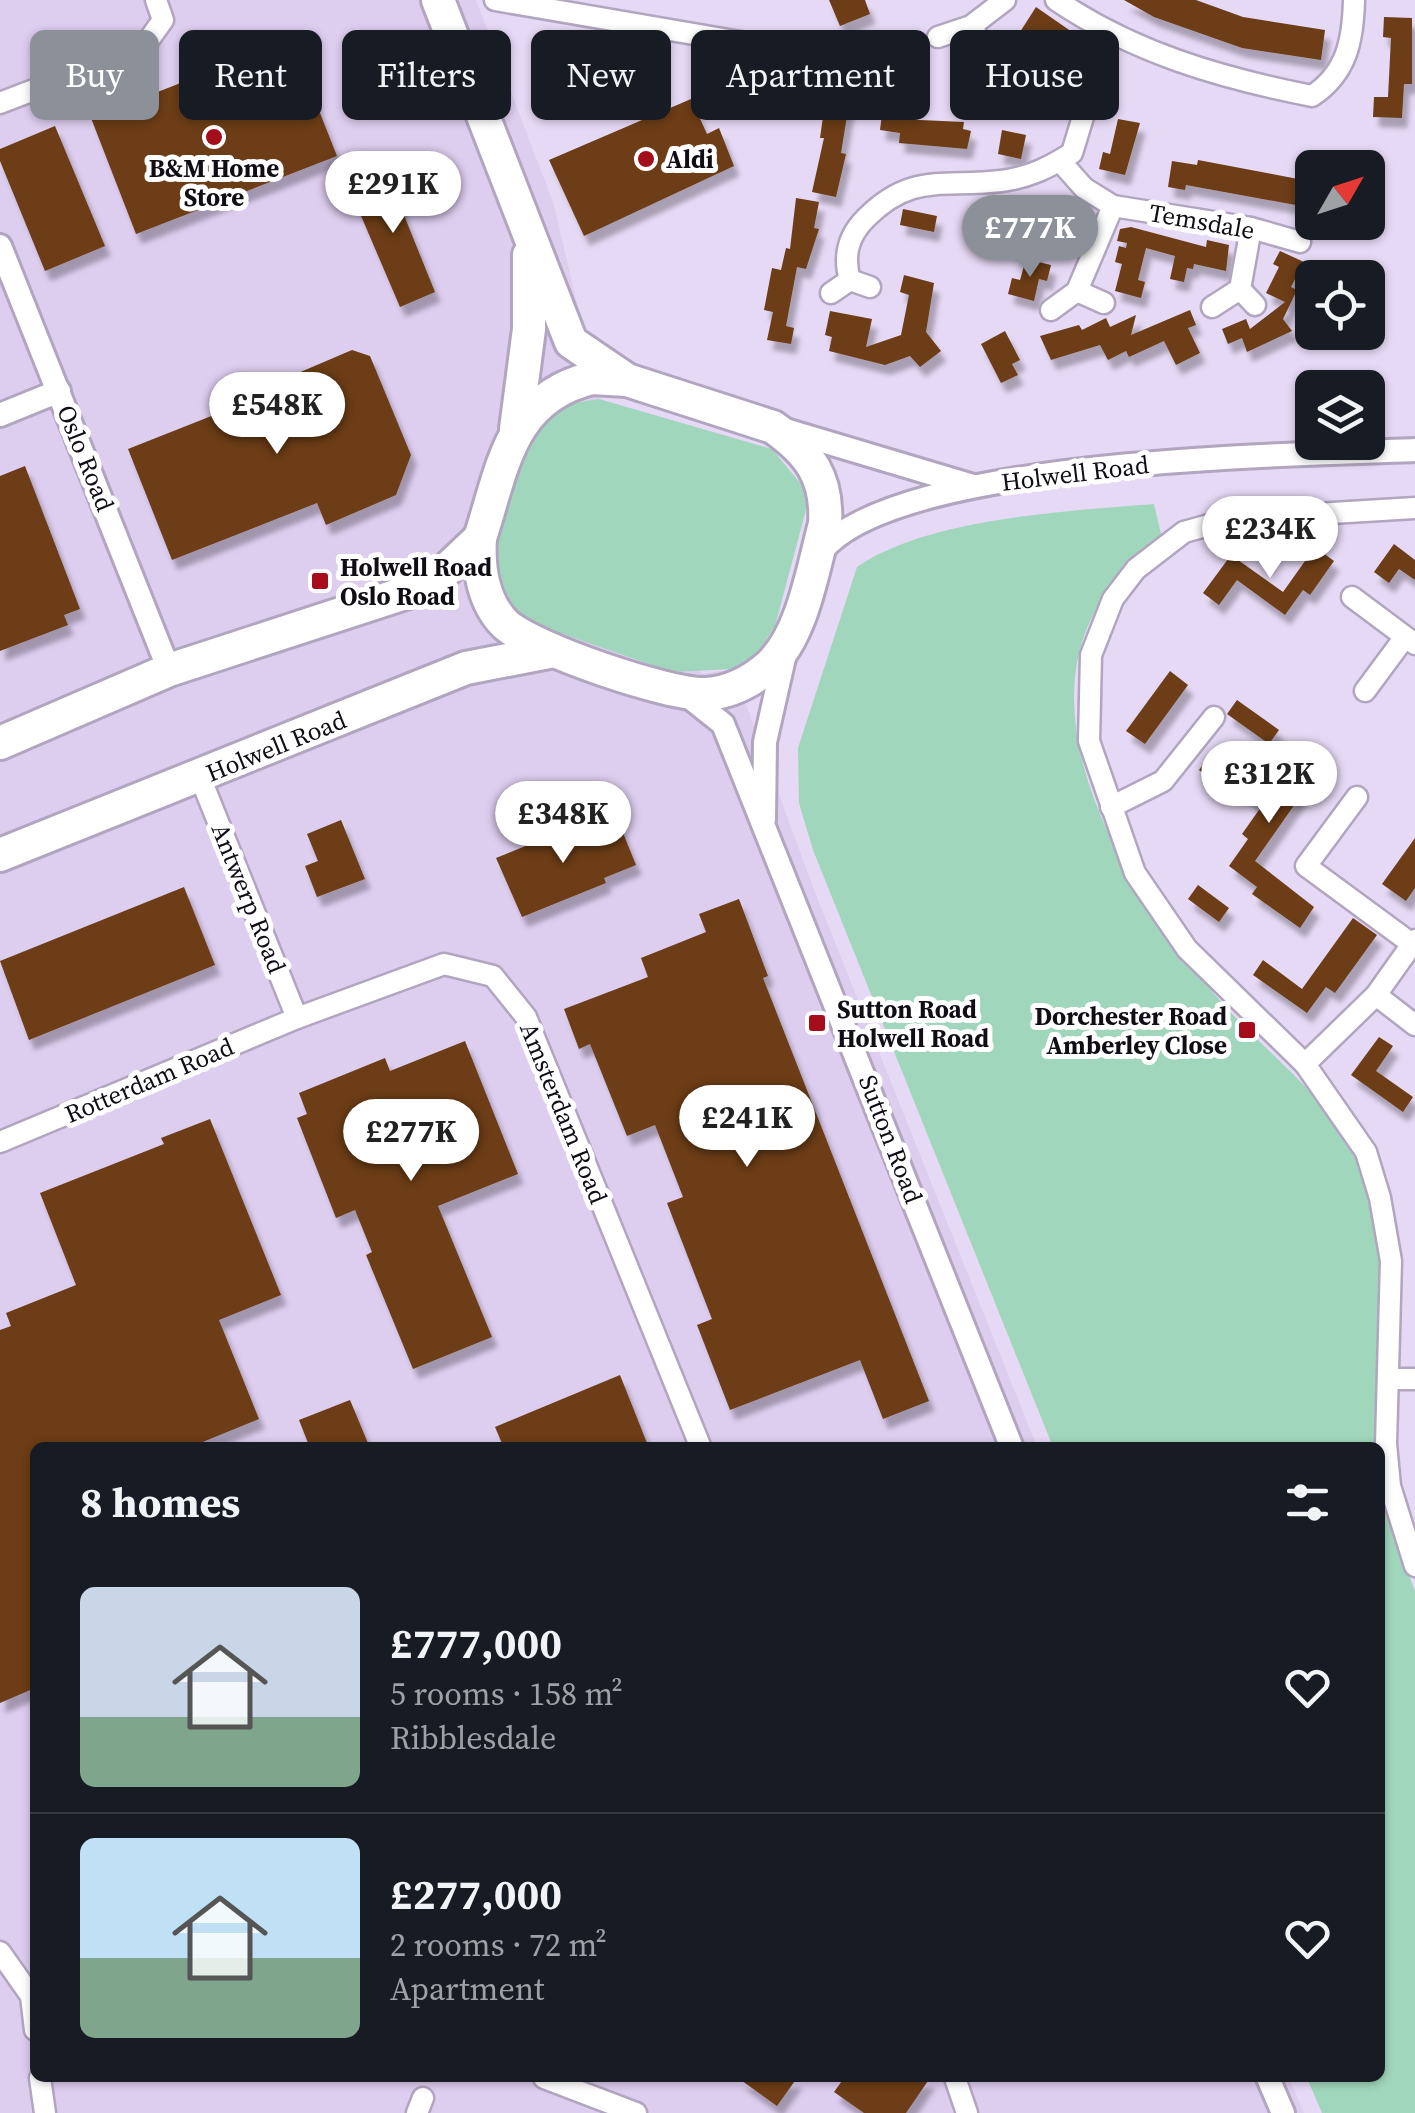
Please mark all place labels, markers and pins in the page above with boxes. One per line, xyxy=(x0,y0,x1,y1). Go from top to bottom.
marker: B&M Home Store xyxy=(203,126,225,148)
place label: Aldi xyxy=(666,142,714,176)
marker: Aldi xyxy=(635,148,657,170)
place label: B&M Home Store xyxy=(149,151,279,214)
pin: £291K xyxy=(323,151,463,236)
pin: £777K xyxy=(960,195,1100,280)
pin: £548K xyxy=(207,372,347,457)
pin: £234K xyxy=(1200,496,1340,581)
place label: Holwell Road Oslo Road xyxy=(340,550,492,613)
marker: Holwell Road Oslo Road xyxy=(309,570,331,592)
pin: £312K xyxy=(1199,741,1339,826)
pin: £348K xyxy=(493,781,633,866)
place label: Sutton Road Holwell Road xyxy=(837,992,989,1055)
place label: Dorchester Road Amberley Close xyxy=(1034,999,1227,1062)
marker: Sutton Road Holwell Road xyxy=(806,1012,828,1034)
marker: Dorchester Road Amberley Close xyxy=(1236,1019,1258,1041)
pin: £241K xyxy=(677,1085,817,1170)
pin: £277K xyxy=(341,1099,481,1184)

